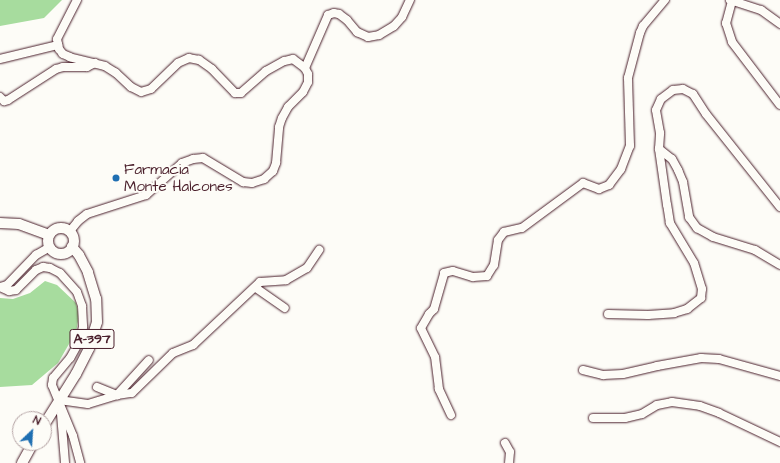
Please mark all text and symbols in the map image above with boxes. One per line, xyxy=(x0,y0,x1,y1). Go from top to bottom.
place label: Farmacia Monte Halcones xyxy=(124,160,233,195)
marker: Farmacia Monte Halcones xyxy=(111,173,121,183)
road number: A-397 xyxy=(69,327,115,351)
north arrow xyxy=(12,411,52,451)
text: N xyxy=(31,412,43,429)

